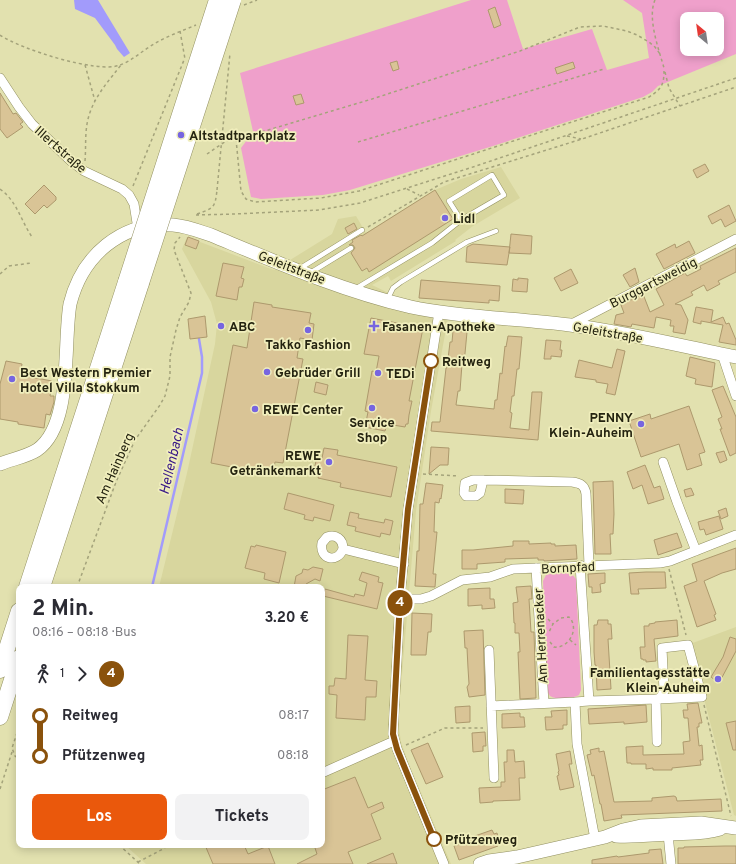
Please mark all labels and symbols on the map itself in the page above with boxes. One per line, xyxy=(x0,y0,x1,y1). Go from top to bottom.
north arrow xyxy=(680,12,724,56)
street label: Illertstraße xyxy=(30,124,89,177)
place label: Altstadtparkplatz xyxy=(189,129,296,145)
marker: Altstadtparkplatz xyxy=(176,130,186,140)
place label: Lidl xyxy=(453,212,475,228)
marker: Lidl xyxy=(440,213,450,223)
street label: Geleitstraße xyxy=(255,249,327,289)
street label: Burggartsweidig xyxy=(608,255,700,313)
place label: ABC xyxy=(229,320,255,336)
place label: Fasanen-Apotheke xyxy=(382,320,495,336)
street label: Geleitstraße xyxy=(571,320,644,348)
marker: ABC xyxy=(216,321,226,331)
marker: Fasanen-Apotheke xyxy=(369,321,379,331)
marker: Takko Fashion xyxy=(303,325,313,335)
place label: Takko Fashion xyxy=(265,338,351,354)
marker: Reitweg xyxy=(423,353,439,369)
place label: Reitweg xyxy=(442,355,491,371)
place label: Best Western Premier Hotel Villa Stokkum xyxy=(20,366,152,397)
place label: Gebrüder Grill xyxy=(275,366,361,382)
marker: Gebrüder Grill xyxy=(262,367,272,377)
place label: TEDi xyxy=(386,367,415,383)
marker: TEDi xyxy=(373,368,383,378)
marker: Best Western Premier Hotel Villa Stokkum xyxy=(7,374,17,384)
place label: REWE Center xyxy=(263,403,344,419)
marker: Service Shop xyxy=(367,403,377,413)
marker: REWE Center xyxy=(250,404,260,414)
place label: PENNY Klein-Auheim xyxy=(549,411,633,442)
place label: Service Shop xyxy=(349,416,395,447)
marker: PENNY Klein-Auheim xyxy=(636,419,646,429)
water label: Hellenbach xyxy=(157,426,188,496)
street label: Am Hainberg xyxy=(93,431,139,507)
place label: REWE Getränkemarkt xyxy=(230,449,321,480)
marker: REWE Getränkemarkt xyxy=(324,457,334,467)
street label: Bornpfad xyxy=(541,560,596,578)
street label: Am Herrenacker xyxy=(532,588,552,684)
line badge: 4 xyxy=(387,590,413,616)
place label: Familientagesstätte Klein-Auheim xyxy=(590,666,710,697)
marker: Familientagesstätte Klein-Auheim xyxy=(713,674,723,684)
marker: Pfützenweg xyxy=(426,831,442,847)
place label: Pfützenweg xyxy=(445,833,517,849)

